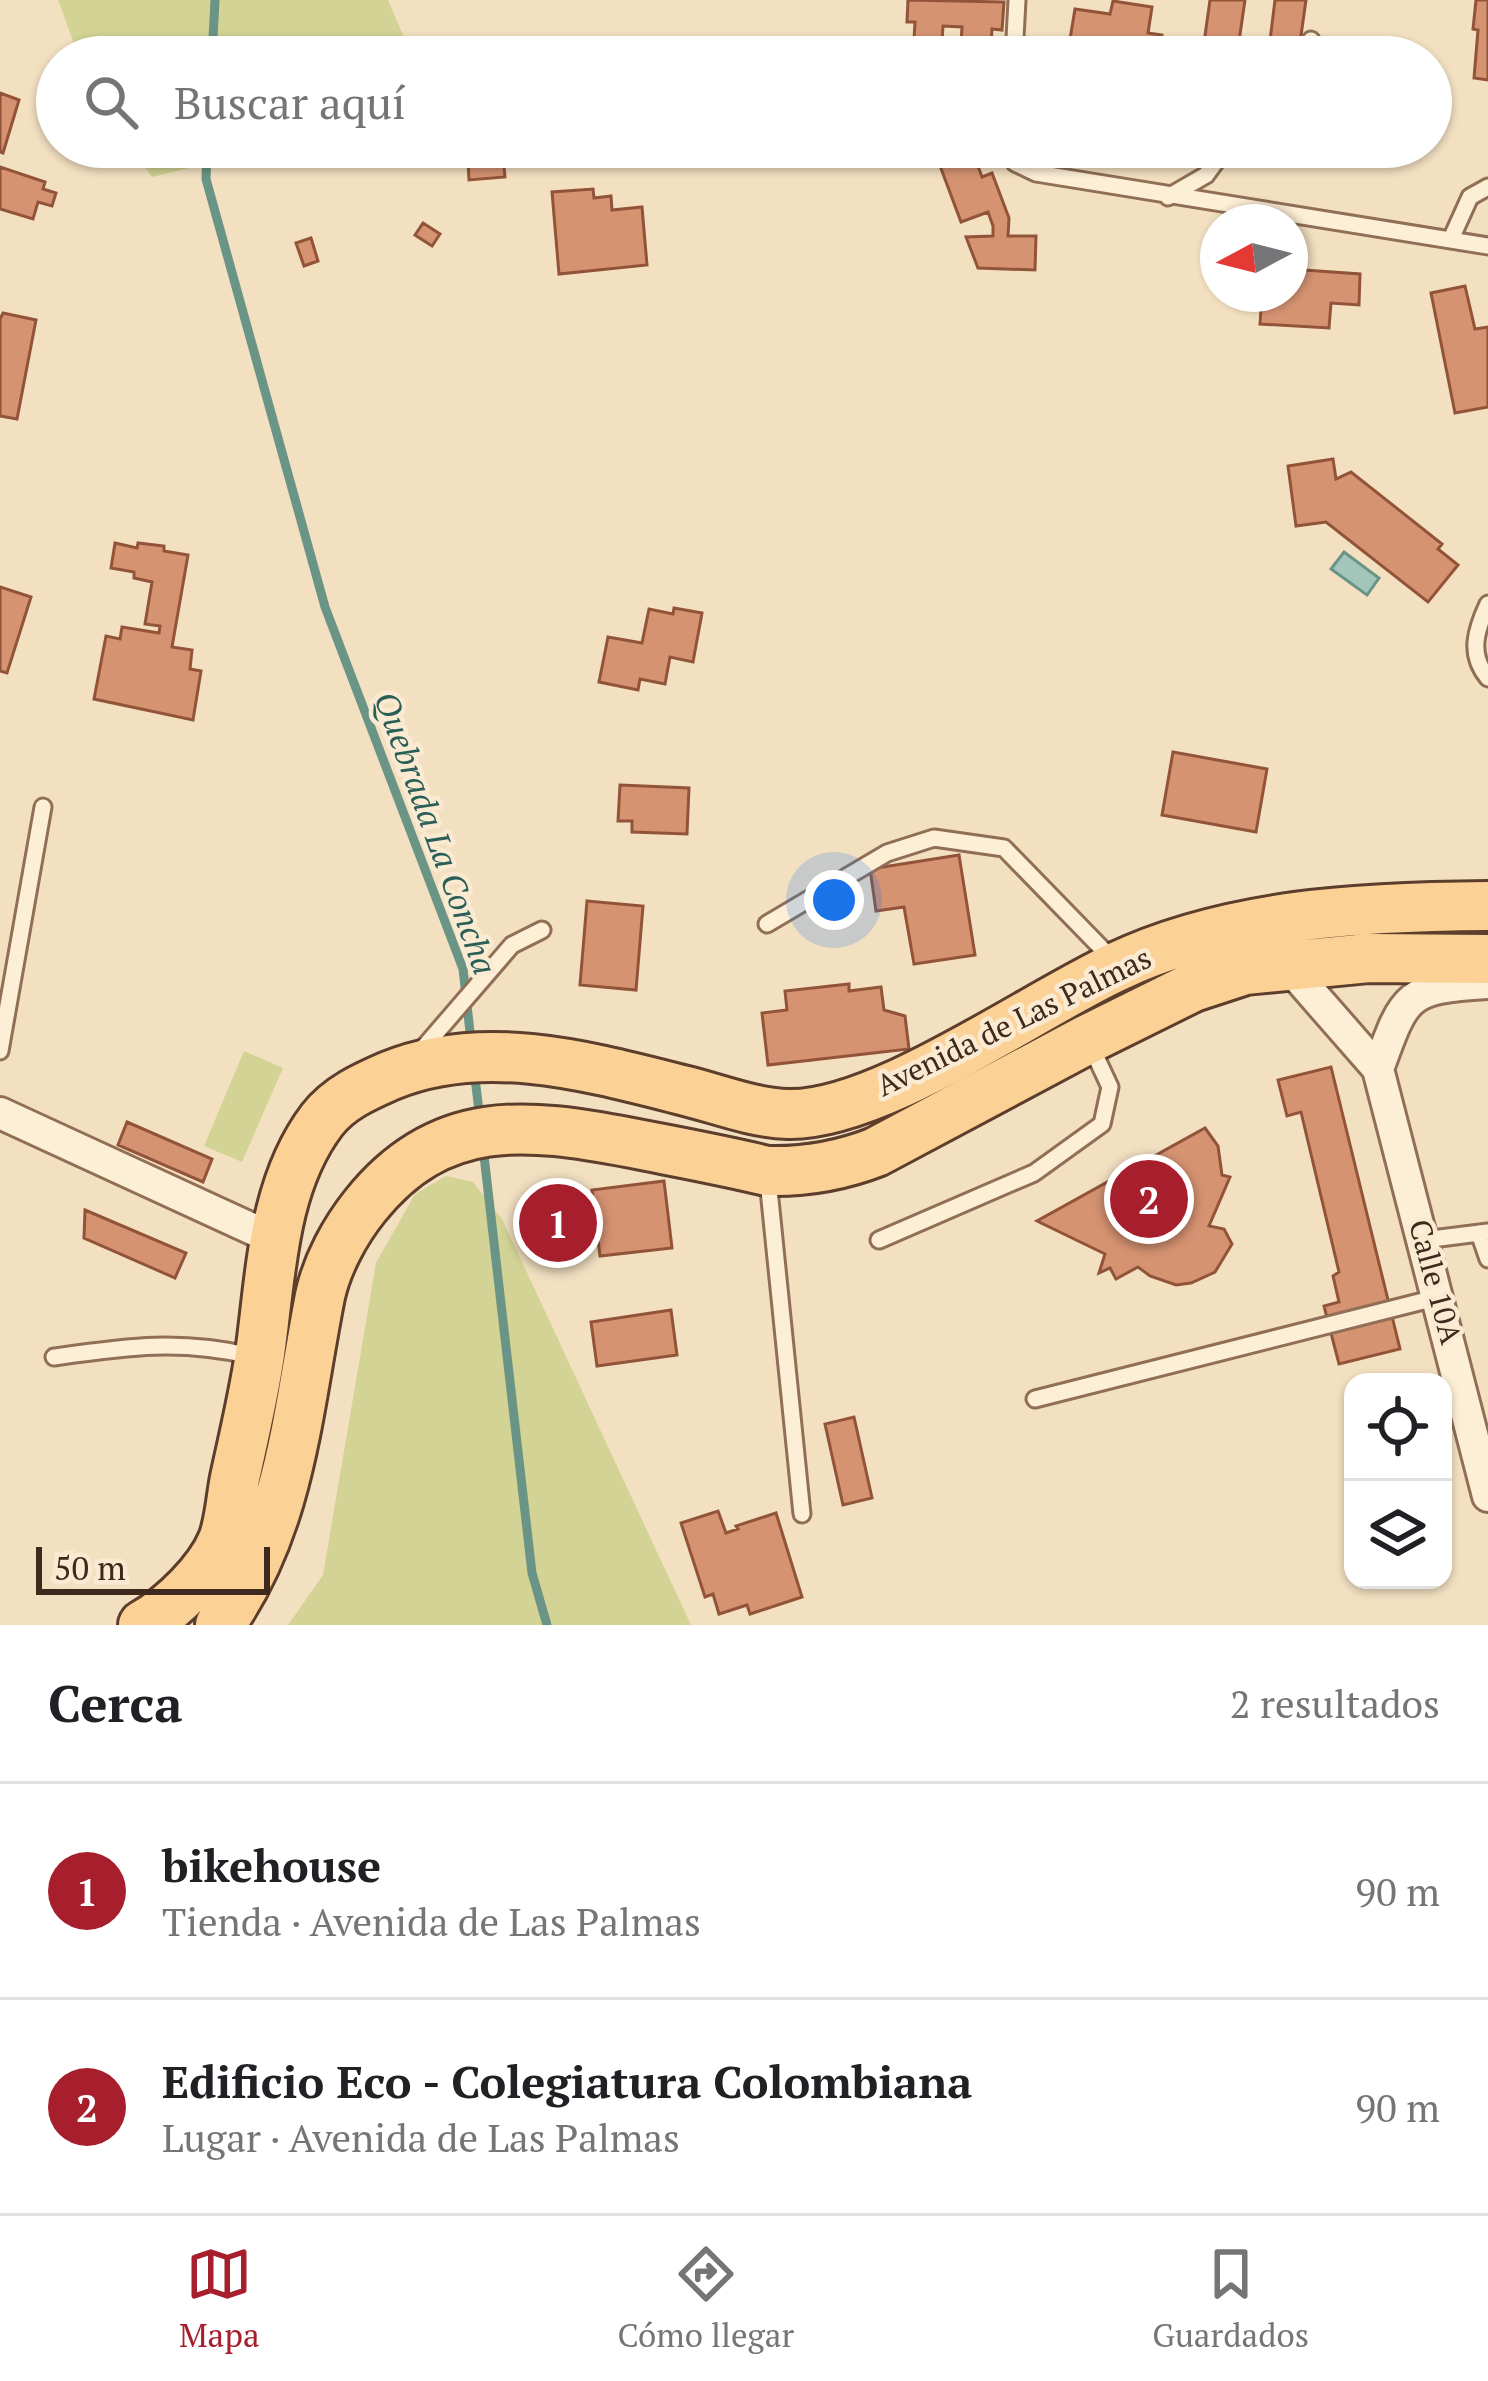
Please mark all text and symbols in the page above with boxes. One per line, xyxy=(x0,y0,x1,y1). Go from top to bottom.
search box xyxy=(36,36,1452,168)
icon: search xyxy=(78,69,144,135)
text: Buscar aquí xyxy=(174,72,406,132)
north arrow xyxy=(1200,204,1308,312)
water label: Quebrada La Concha xyxy=(365,686,508,980)
your location xyxy=(804,870,864,930)
street label: Avenida de Las Palmas xyxy=(870,937,1158,1105)
pin: 2 xyxy=(1110,1154,1188,1244)
pin: 1 xyxy=(519,1178,597,1268)
street label: Calle 10A xyxy=(1400,1215,1472,1349)
map controls xyxy=(1344,1373,1452,1589)
button: locate xyxy=(1344,1373,1452,1481)
button: layers xyxy=(1344,1481,1452,1589)
scale bar xyxy=(36,1541,270,1594)
text: 50 m xyxy=(54,1546,126,1589)
text: Cerca xyxy=(48,1669,183,1737)
text: 2 resultados xyxy=(1230,1677,1440,1729)
text: bikehouse xyxy=(162,1835,381,1895)
text: 1 xyxy=(76,1865,98,1917)
text: 90 m xyxy=(1355,1865,1440,1917)
text: Tienda · Avenida de Las Palmas xyxy=(162,1895,701,1947)
text: Edificio Eco - Colegiatura Colombiana xyxy=(162,2051,972,2111)
text: 2 xyxy=(76,2081,98,2133)
text: 90 m xyxy=(1355,2081,1440,2133)
text: Lugar · Avenida de Las Palmas xyxy=(162,2111,680,2163)
tab: Mapa xyxy=(179,2241,260,2356)
tab: Cómo llegar xyxy=(618,2241,794,2356)
tab: Guardados xyxy=(1152,2241,1309,2356)

